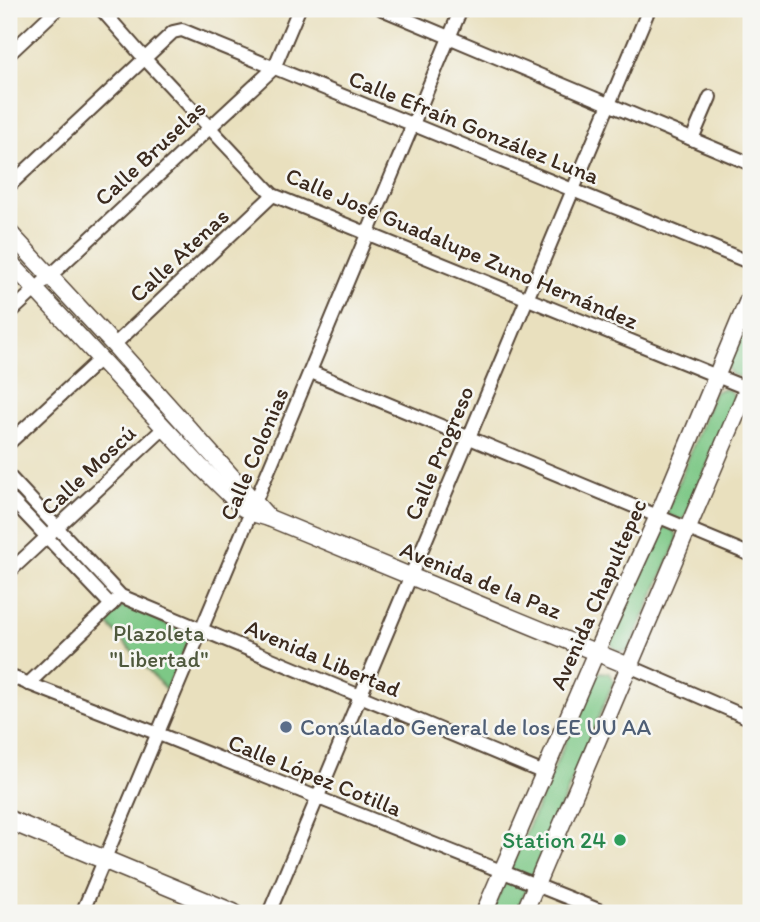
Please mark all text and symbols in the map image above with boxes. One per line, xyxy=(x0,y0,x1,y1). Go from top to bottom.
street label: Calle Efraín González Luna xyxy=(345,64,603,190)
street label: Calle Bruselas xyxy=(89,94,211,212)
street label: Calle José Guadalupe Zuno Hernández xyxy=(282,161,643,335)
street label: Calle Atenas xyxy=(124,202,234,308)
street label: Calle Progreso xyxy=(398,382,480,524)
street label: Calle Colonias xyxy=(213,383,295,525)
street label: Calle Moscú xyxy=(35,419,142,521)
street label: Avenida Chapultepec xyxy=(543,494,653,694)
street label: Avenida de la Paz xyxy=(396,535,566,625)
street label: Avenida Libertad xyxy=(241,613,405,703)
park label: Plazoleta "Libertad" xyxy=(109,619,209,673)
place label: Consulado General de los EE UU AA xyxy=(300,713,652,741)
marker: Consulado General de los EE UU AA xyxy=(278,719,294,735)
street label: Calle López Cotilla xyxy=(224,727,406,823)
place label: Station 24 xyxy=(502,826,606,854)
marker: Station 24 xyxy=(612,832,628,848)

